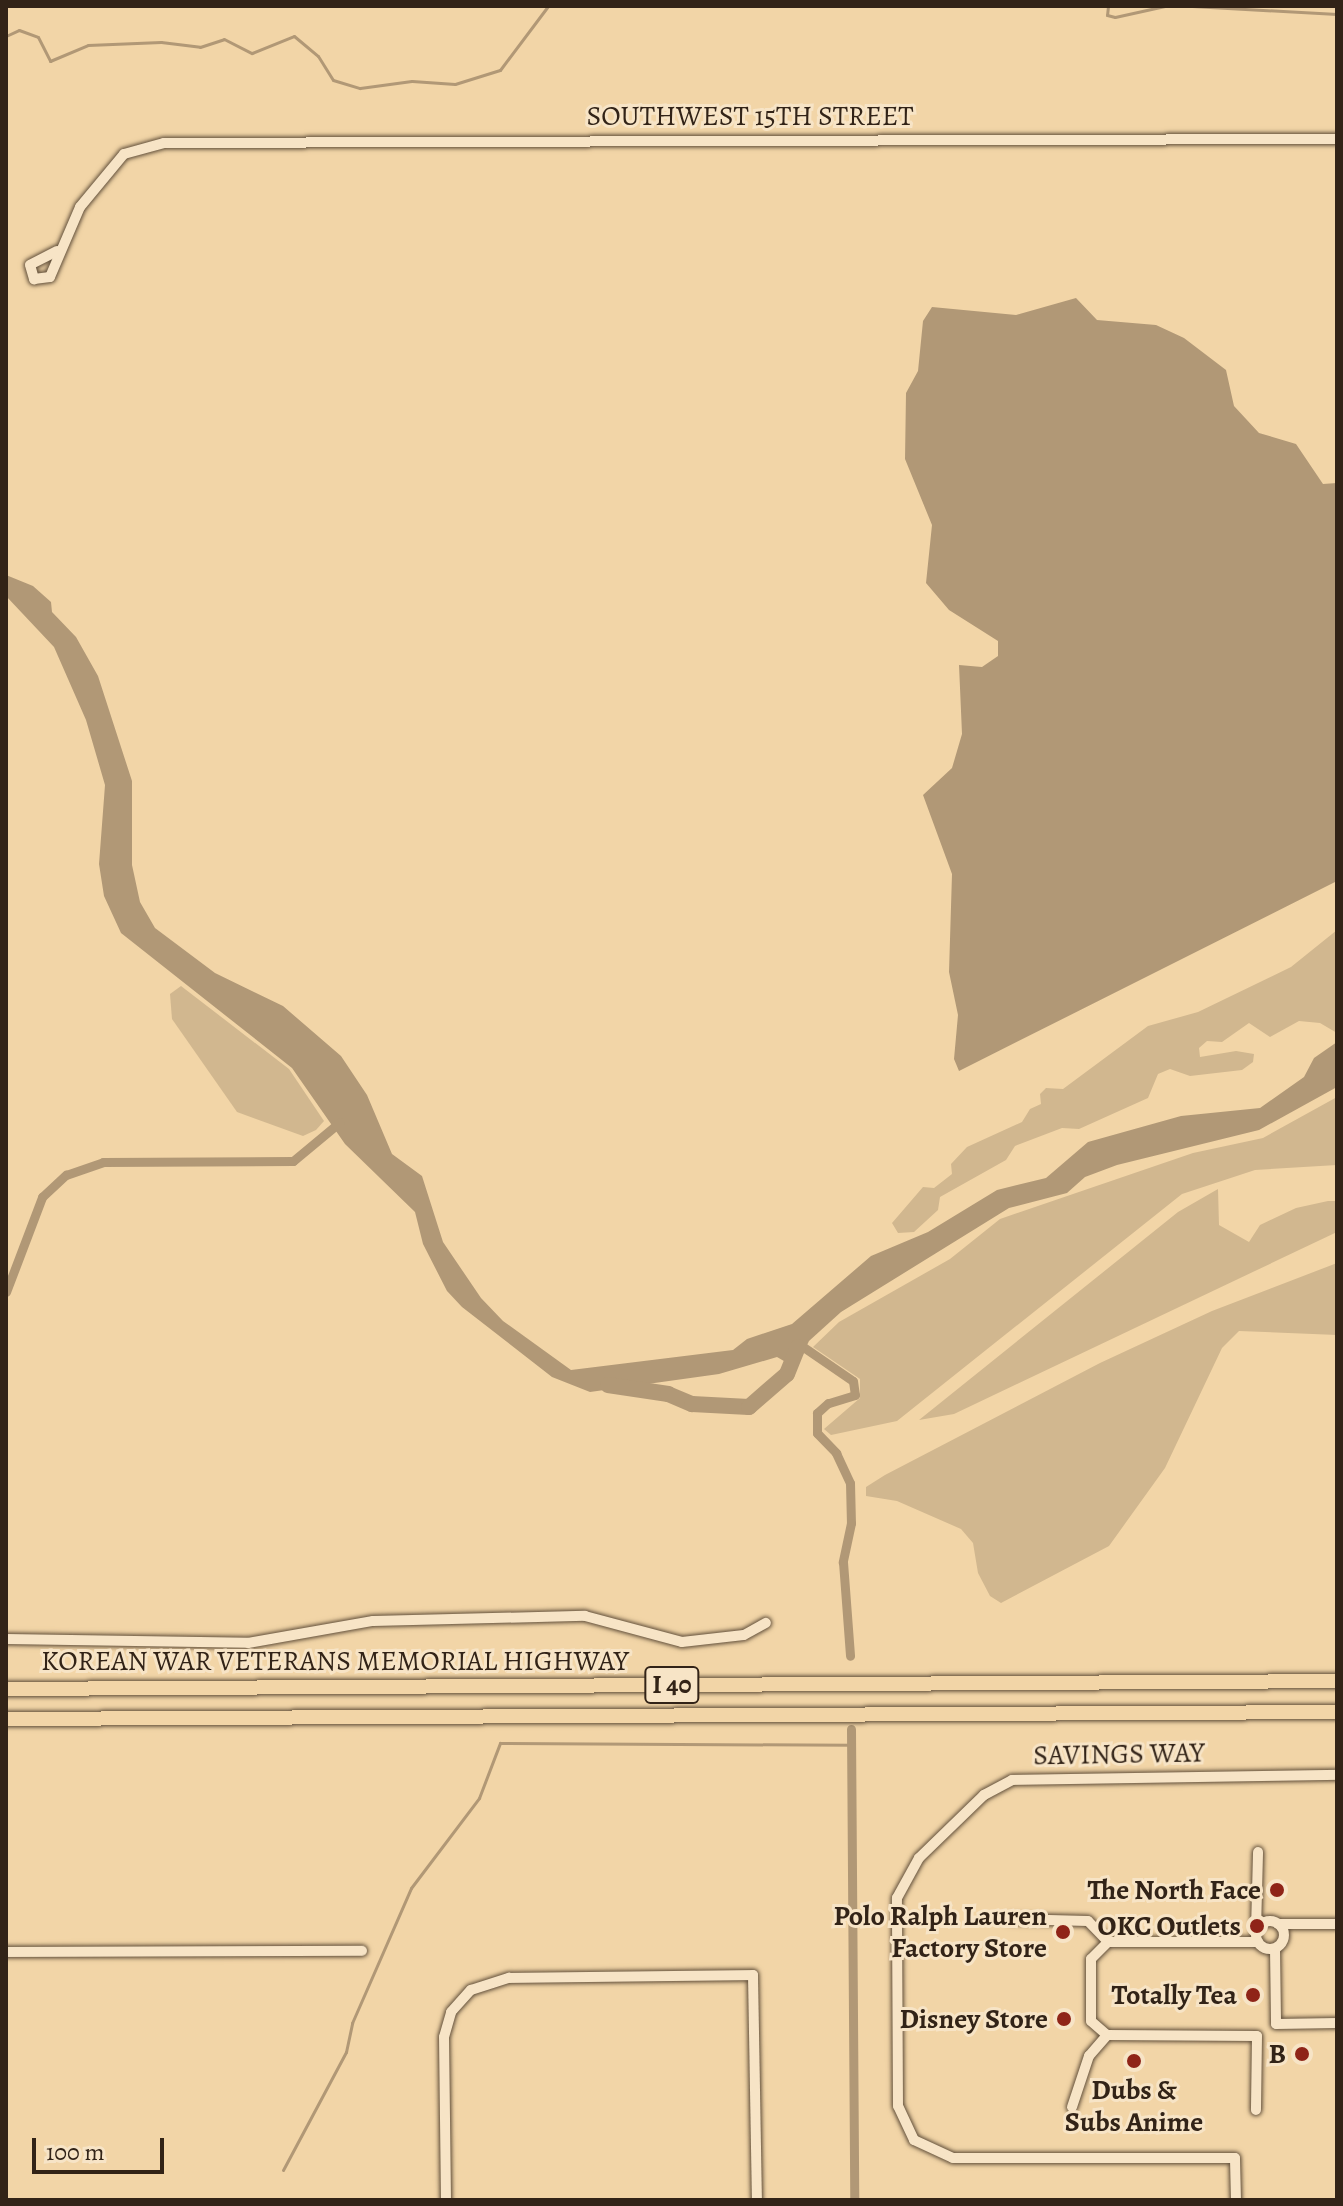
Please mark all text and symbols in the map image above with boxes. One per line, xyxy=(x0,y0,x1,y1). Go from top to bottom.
street label: SOUTHWEST 15TH STREET xyxy=(586,99,914,133)
street label: KOREAN WAR VETERANS MEMORIAL HIGHWAY xyxy=(41,1644,629,1678)
road number: I 40 xyxy=(644,1663,700,1707)
street label: SAVINGS WAY xyxy=(1033,1736,1205,1772)
place label: The North Face xyxy=(1088,1873,1261,1907)
marker: The North Face xyxy=(1268,1881,1286,1899)
place label: Polo Ralph Lauren Factory Store xyxy=(833,1899,1047,1965)
place label: OKC Outlets xyxy=(1098,1909,1241,1943)
marker: OKC Outlets xyxy=(1248,1917,1266,1935)
marker: Polo Ralph Lauren Factory Store xyxy=(1054,1923,1072,1941)
place label: Totally Tea xyxy=(1112,1978,1237,2012)
marker: Totally Tea xyxy=(1244,1986,1262,2004)
place label: Disney Store xyxy=(900,2002,1048,2036)
marker: Disney Store xyxy=(1055,2010,1073,2028)
place label: B xyxy=(1268,2037,1286,2071)
marker: B xyxy=(1293,2045,1311,2063)
marker: Dubs & Subs Anime xyxy=(1125,2052,1143,2070)
place label: Dubs & Subs Anime xyxy=(1065,2073,1203,2139)
scale bar xyxy=(36,2122,168,2172)
text: 100 m xyxy=(46,2136,105,2168)

